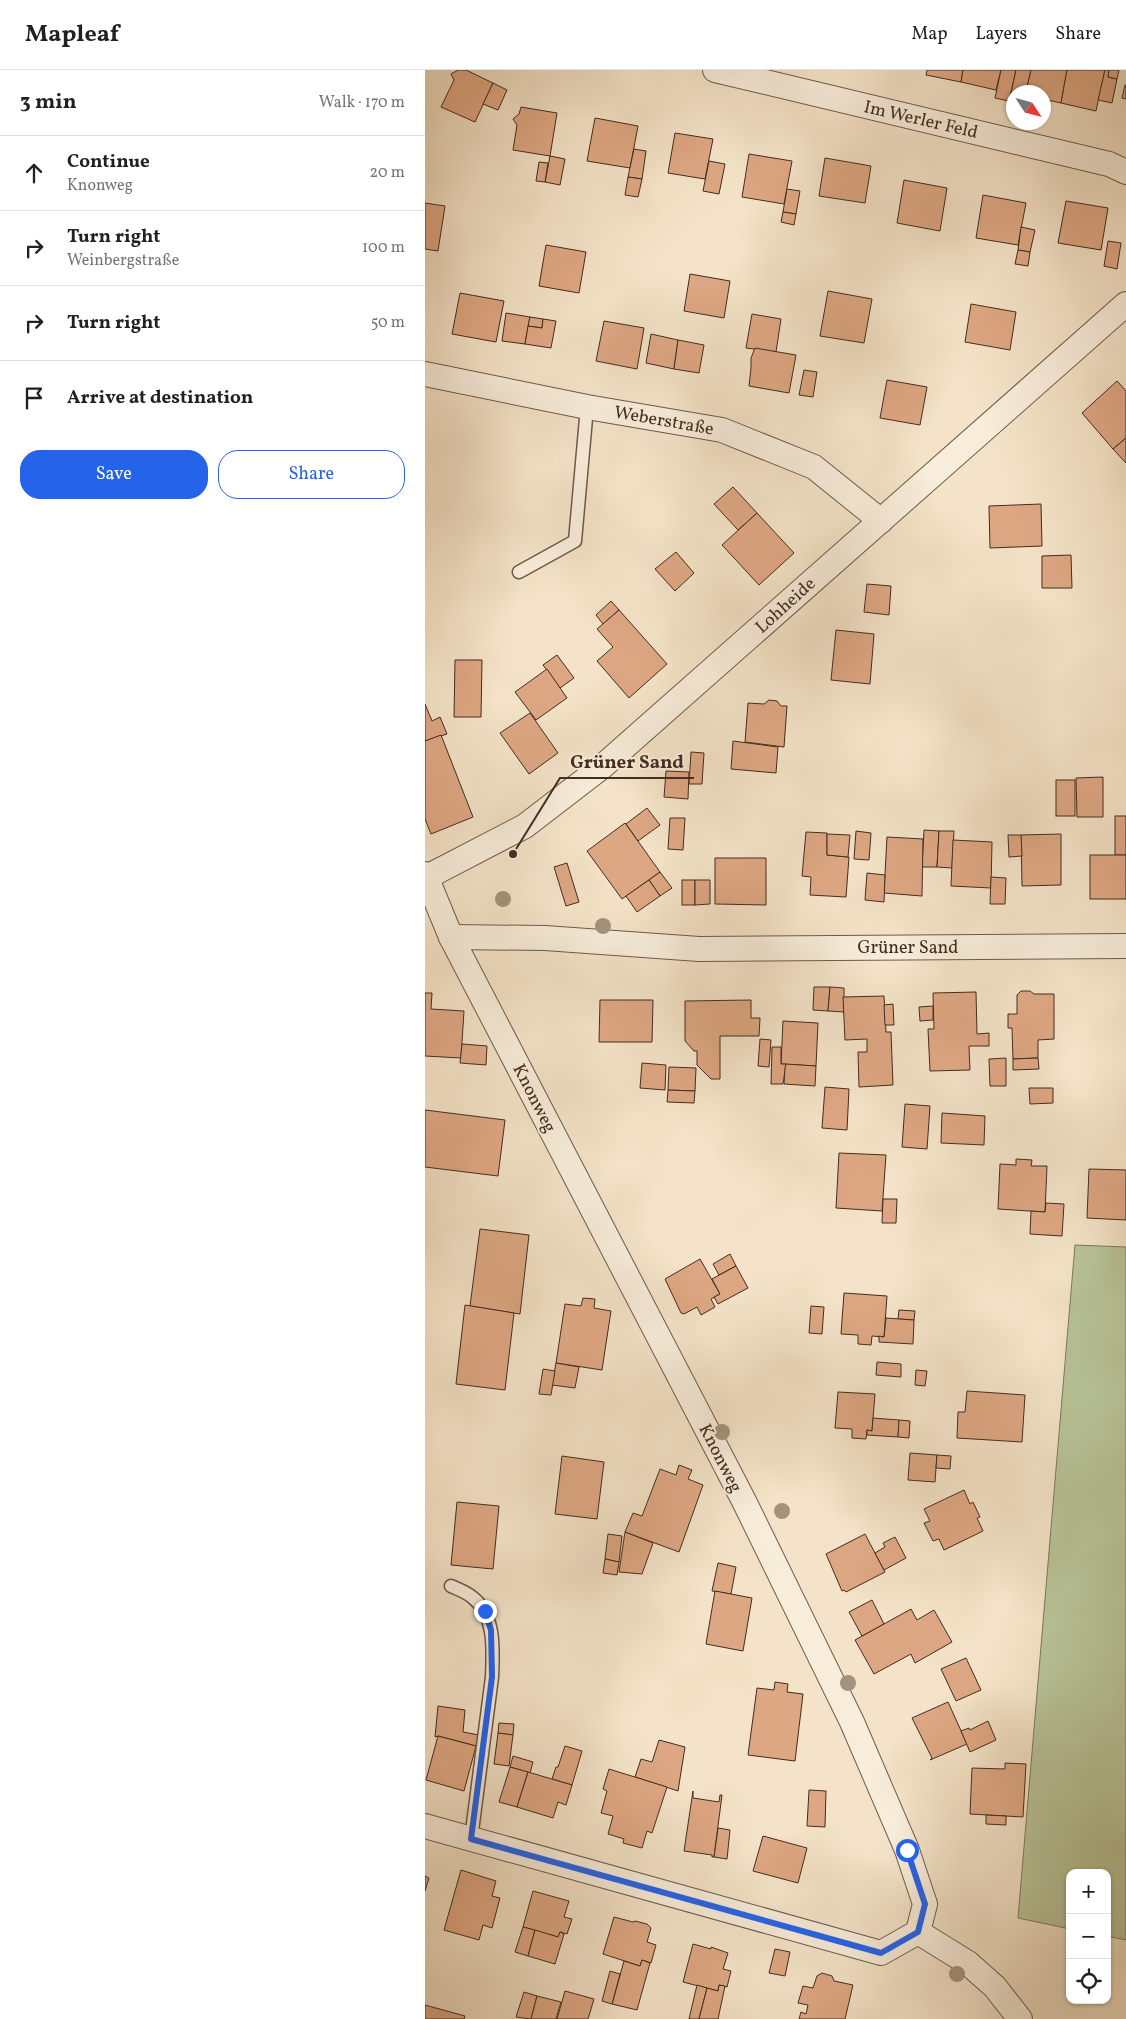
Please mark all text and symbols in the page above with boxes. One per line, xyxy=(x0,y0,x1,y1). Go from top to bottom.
text: Mapleaf xyxy=(25,18,119,52)
text: Map xyxy=(911,22,947,47)
text: Layers xyxy=(975,22,1027,47)
text: Share xyxy=(1055,22,1101,47)
north arrow xyxy=(1006,85,1051,130)
text: 3 min xyxy=(20,88,76,117)
text: Walk · 170 m xyxy=(319,92,405,114)
street label: Im Werler Feld xyxy=(861,95,980,146)
text: Continue xyxy=(67,149,150,175)
icon: ahead xyxy=(20,159,48,187)
text: 20 m xyxy=(370,162,405,184)
text: Knonweg xyxy=(67,175,133,197)
text: Turn right xyxy=(67,224,160,250)
icon: right xyxy=(20,234,48,262)
text: 100 m xyxy=(362,237,405,259)
text: Weinbergstraße xyxy=(67,250,179,272)
icon: right xyxy=(20,309,48,337)
text: Turn right xyxy=(67,310,160,336)
text: 50 m xyxy=(371,312,405,334)
icon: arrive xyxy=(20,384,48,412)
text: Arrive at destination xyxy=(67,385,253,411)
street label: Weberstraße xyxy=(612,400,716,443)
button: Save xyxy=(20,450,208,499)
button: Share xyxy=(218,450,405,499)
street label: Lohheide xyxy=(750,572,822,640)
callout: Grüner Sand xyxy=(560,744,694,778)
text: Grüner Sand xyxy=(570,750,684,776)
street label: Grüner Sand xyxy=(857,936,959,961)
street label: Knonweg xyxy=(506,1060,562,1137)
street label: Knonweg xyxy=(692,1420,748,1497)
route end xyxy=(474,1600,497,1623)
route start xyxy=(896,1839,919,1862)
map controls xyxy=(1066,1869,1111,2004)
button: + xyxy=(1066,1869,1111,1914)
button: − xyxy=(1066,1914,1111,1959)
button: locate xyxy=(1066,1959,1111,2004)

